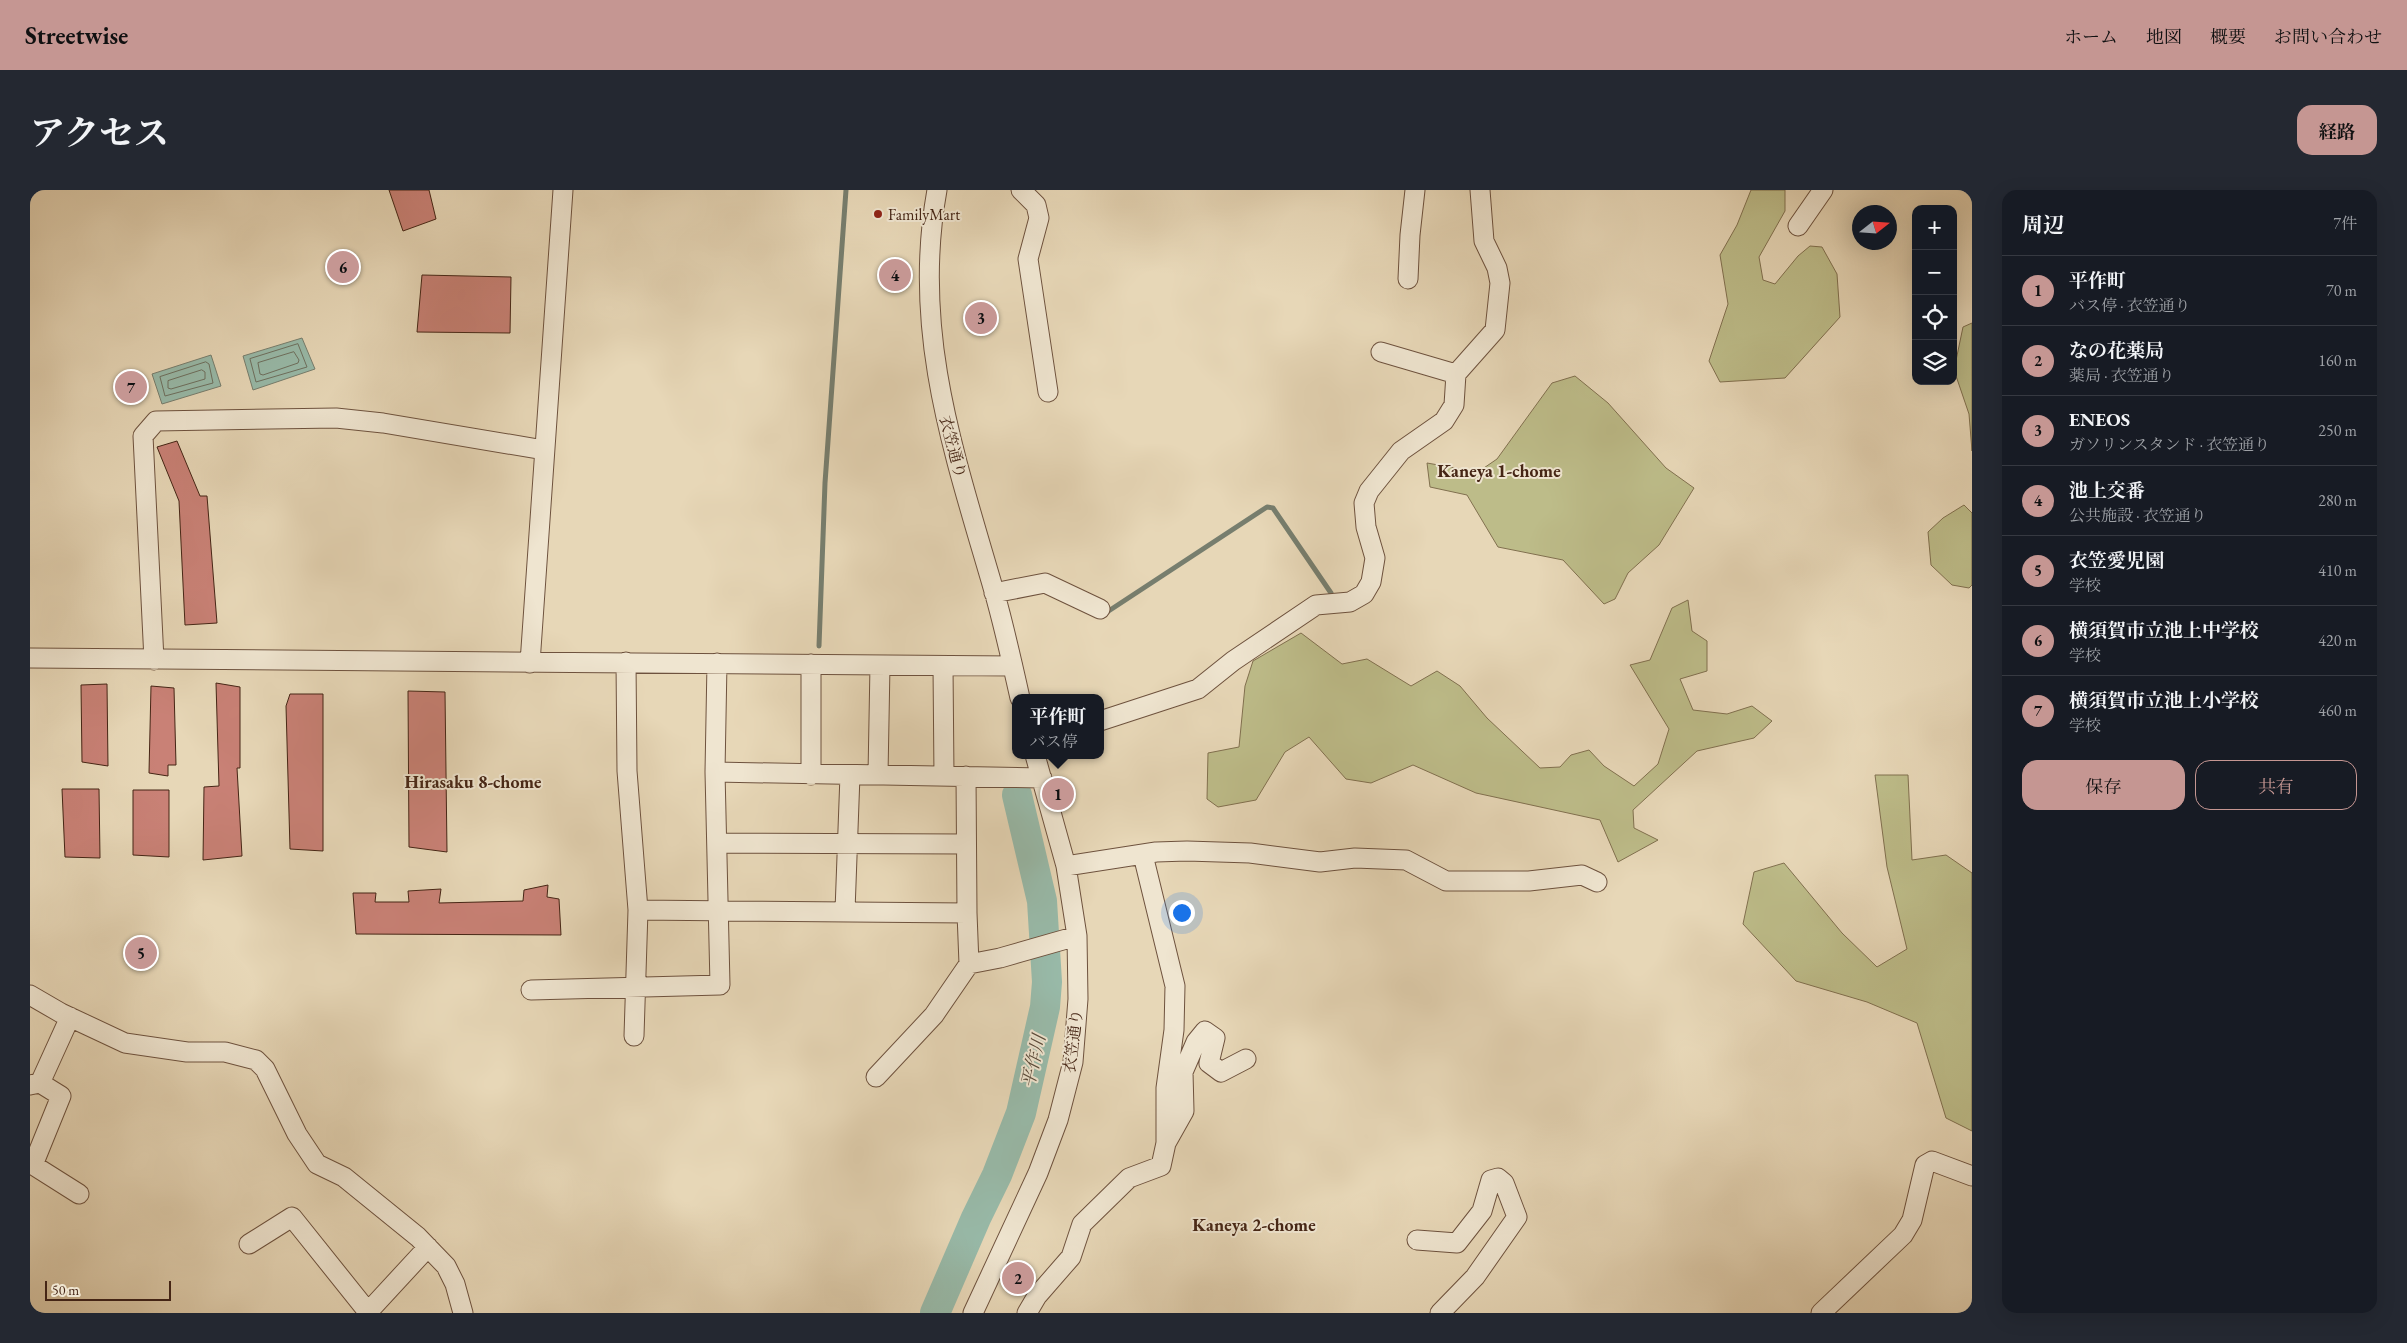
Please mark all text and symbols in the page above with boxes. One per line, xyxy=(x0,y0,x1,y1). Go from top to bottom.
text: Streetwise xyxy=(25,20,128,51)
text: ホーム xyxy=(2064,25,2118,48)
text: 地図 xyxy=(2146,25,2182,48)
text: 概要 xyxy=(2210,25,2246,48)
text: お問い合わせ xyxy=(2274,25,2382,48)
button: 経路 xyxy=(2297,105,2377,155)
text: アクセス xyxy=(30,110,169,155)
place label: FamilyMart xyxy=(888,204,960,225)
north arrow xyxy=(1852,205,1897,250)
map controls xyxy=(1912,205,1957,385)
button: + xyxy=(1912,205,1957,250)
marker: FamilyMart xyxy=(872,208,884,220)
text: 周辺 xyxy=(2022,211,2064,238)
text: 7件 xyxy=(2333,213,2357,234)
pin: 6 xyxy=(327,248,359,286)
button: − xyxy=(1912,250,1957,295)
pin: 4 xyxy=(879,256,911,294)
text: 平作町 xyxy=(2069,268,2126,293)
text: 1 xyxy=(2034,280,2042,301)
text: 70 m xyxy=(2326,280,2357,301)
button: locate xyxy=(1912,295,1957,340)
text: バス停 · 衣笠通り xyxy=(2069,295,2191,316)
pin: 3 xyxy=(965,299,997,337)
text: なの花薬局 xyxy=(2069,338,2164,363)
button: layers xyxy=(1912,340,1957,385)
text: 2 xyxy=(2034,350,2042,371)
text: 160 m xyxy=(2318,350,2357,371)
text: 薬局 · 衣笠通り xyxy=(2069,365,2175,386)
pin: 7 xyxy=(115,368,147,406)
text: ENEOS xyxy=(2069,407,2130,432)
street label: 衣笠通り xyxy=(935,413,971,481)
text: 3 xyxy=(2034,420,2042,441)
text: 250 m xyxy=(2318,420,2357,441)
text: ガソリンスタンド · 衣笠通り xyxy=(2069,434,2270,455)
district label: Kaneya 1-chome xyxy=(1437,459,1561,482)
text: 池上交番 xyxy=(2069,478,2145,503)
text: 4 xyxy=(2034,490,2042,511)
text: 280 m xyxy=(2318,490,2357,511)
text: 公共施設 · 衣笠通り xyxy=(2069,505,2207,526)
text: 衣笠愛児園 xyxy=(2069,548,2164,573)
text: 5 xyxy=(2034,560,2042,581)
text: 410 m xyxy=(2318,560,2357,581)
text: 学校 xyxy=(2069,575,2101,596)
text: 横須賀市立池上中学校 xyxy=(2069,618,2259,643)
text: 6 xyxy=(2034,630,2042,651)
text: 420 m xyxy=(2318,630,2357,651)
text: 学校 xyxy=(2069,645,2101,666)
text: 横須賀市立池上小学校 xyxy=(2069,688,2259,713)
popup xyxy=(1012,694,1104,759)
text: 7 xyxy=(2034,700,2042,721)
text: 460 m xyxy=(2318,700,2357,721)
text: 平作町 xyxy=(1029,704,1087,729)
text: 学校 xyxy=(2069,715,2101,736)
text: バス停 xyxy=(1029,731,1078,752)
button: 保存 xyxy=(2022,760,2185,810)
button: 共有 xyxy=(2195,760,2357,810)
district label: Hirasaku 8-chome xyxy=(404,770,542,793)
pin: 1 xyxy=(1042,775,1074,813)
your location xyxy=(1169,900,1195,926)
pin: 5 xyxy=(125,934,157,972)
street label: 衣笠通り xyxy=(1059,1008,1087,1074)
water label: 平作川 xyxy=(1016,1030,1051,1090)
district label: Kaneya 2-chome xyxy=(1192,1213,1316,1236)
pin: 2 xyxy=(1002,1259,1034,1297)
scale bar xyxy=(45,1278,171,1301)
text: 50 m xyxy=(52,1281,79,1299)

